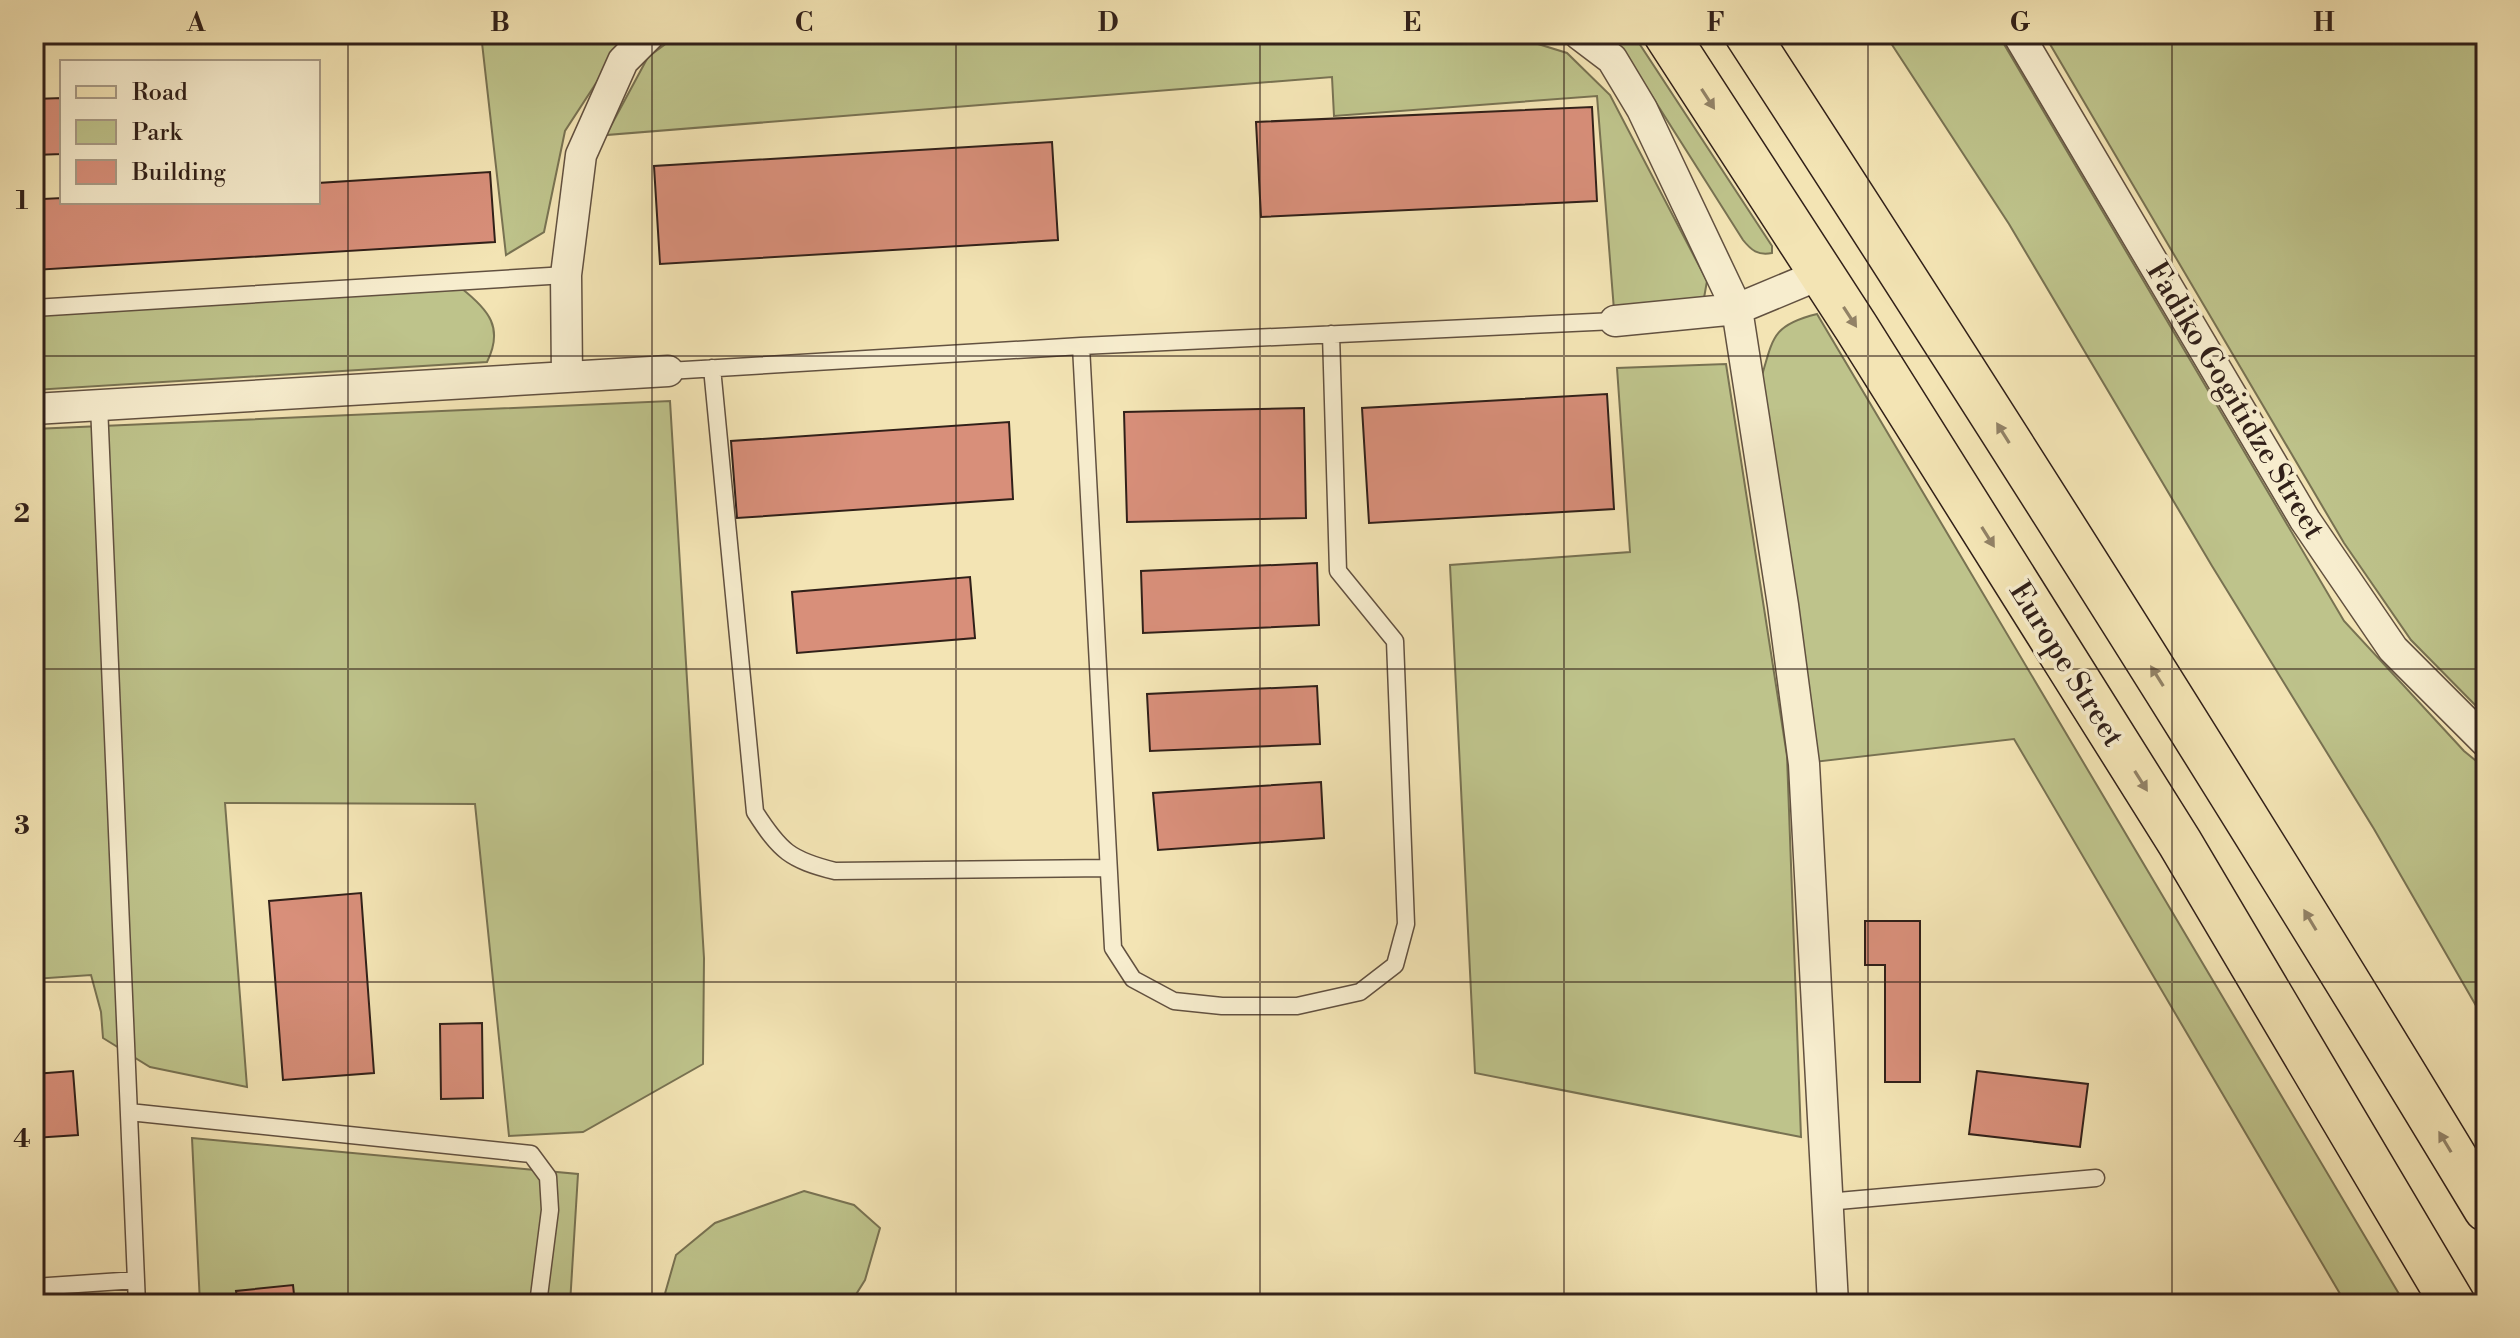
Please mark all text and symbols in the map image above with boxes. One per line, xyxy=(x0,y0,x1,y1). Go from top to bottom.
text: A xyxy=(186,7,206,39)
text: B xyxy=(490,7,510,39)
text: C xyxy=(795,7,813,39)
text: D xyxy=(1098,7,1118,39)
text: E xyxy=(1403,7,1421,39)
text: F xyxy=(1707,7,1725,39)
text: G xyxy=(2010,7,2031,39)
text: H xyxy=(2313,7,2335,39)
legend xyxy=(60,60,320,204)
text: Road xyxy=(132,78,188,108)
one-way arrow xyxy=(1700,89,1715,110)
text: Park xyxy=(132,118,183,148)
text: Building xyxy=(131,158,226,188)
text: 1 xyxy=(16,185,29,217)
street label: Fadiko Gogitidze Street xyxy=(2137,255,2333,547)
one-way arrow xyxy=(1842,307,1857,328)
one-way arrow xyxy=(1997,422,2011,444)
text: 2 xyxy=(14,498,30,530)
one-way arrow xyxy=(1981,527,1996,548)
street label: Europe Street xyxy=(2000,575,2132,754)
one-way arrow xyxy=(2151,665,2165,687)
one-way arrow xyxy=(2134,771,2149,792)
text: 3 xyxy=(14,810,30,842)
one-way arrow xyxy=(2303,909,2317,931)
text: 4 xyxy=(13,1123,31,1155)
one-way arrow xyxy=(2439,1131,2453,1153)

